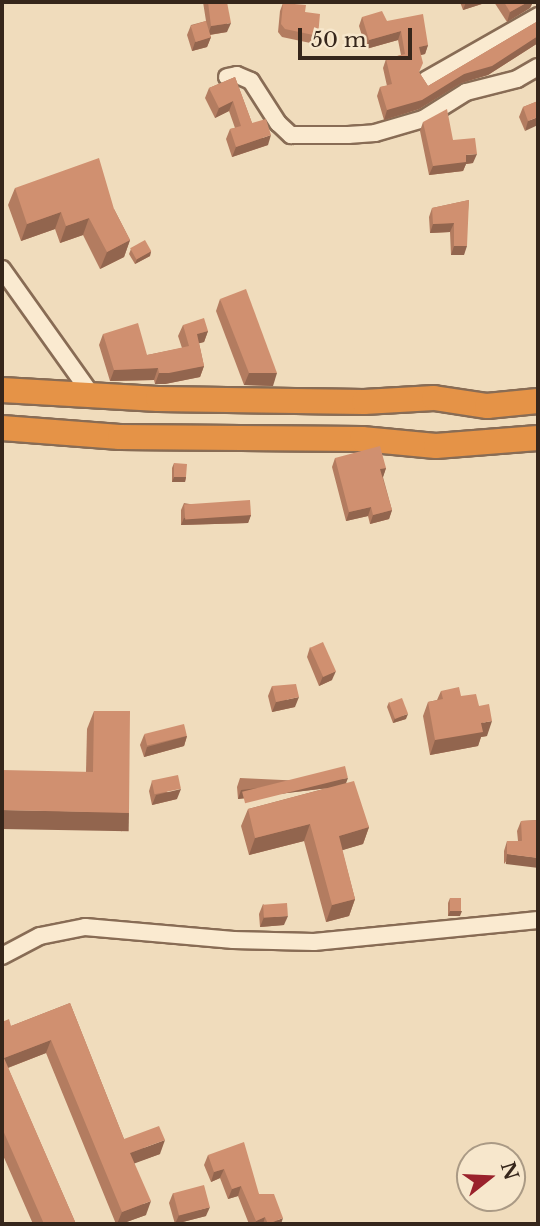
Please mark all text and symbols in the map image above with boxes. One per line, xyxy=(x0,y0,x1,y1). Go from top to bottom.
scale bar xyxy=(302,14,416,58)
text: 50 m xyxy=(311,27,366,53)
north arrow xyxy=(456,1142,526,1212)
text: N xyxy=(496,1159,523,1183)

